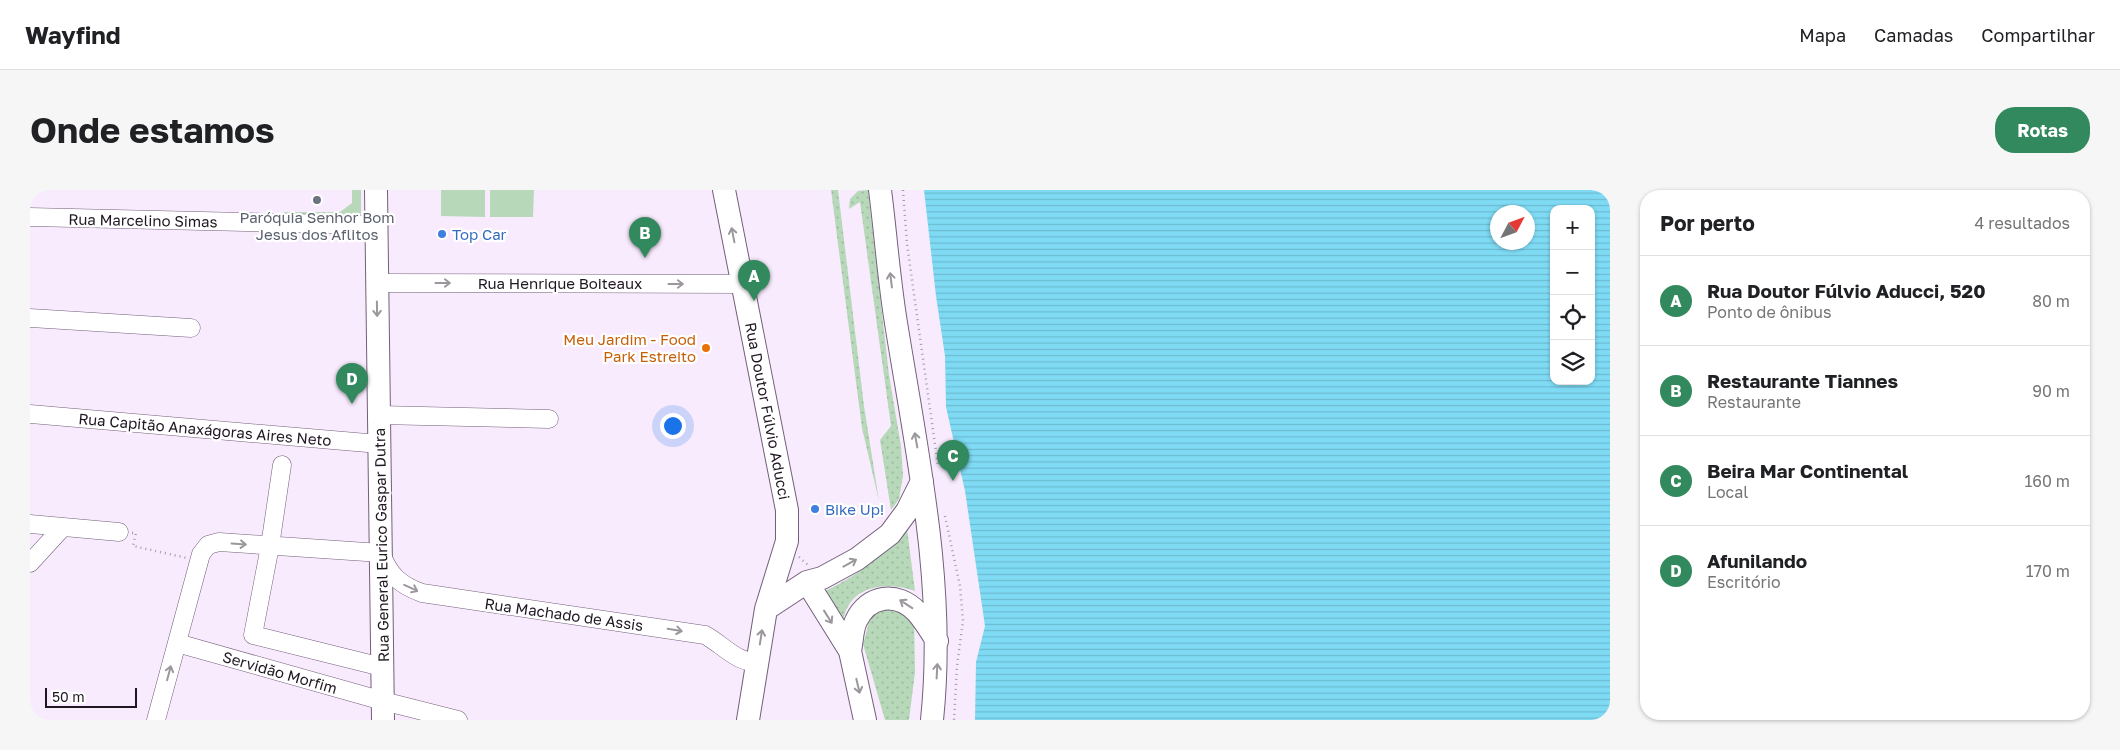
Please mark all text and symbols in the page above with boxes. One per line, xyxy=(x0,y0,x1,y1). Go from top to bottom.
text: Wayfind xyxy=(25,20,121,49)
text: Mapa xyxy=(1799,24,1846,46)
text: Camadas xyxy=(1874,24,1953,46)
text: Compartilhar xyxy=(1981,24,2095,46)
button: Rotas xyxy=(1995,107,2090,153)
text: Onde estamos xyxy=(30,109,275,151)
marker: Paróquia Senhor Bom Jesus dos Aflitos xyxy=(311,194,323,206)
north arrow xyxy=(1490,205,1535,250)
map controls xyxy=(1550,205,1595,385)
button: + xyxy=(1550,205,1595,250)
place label: Paróquia Senhor Bom Jesus dos Aflitos xyxy=(239,208,395,243)
street label: Rua Marcelino Simas xyxy=(68,210,218,230)
text: Por perto xyxy=(1660,210,1755,236)
text: 4 resultados xyxy=(1975,213,2070,233)
pin: B xyxy=(629,217,661,258)
place label: Top Car xyxy=(452,225,507,243)
marker: Top Car xyxy=(436,228,448,240)
one-way arrow xyxy=(728,228,737,244)
button: − xyxy=(1550,250,1595,295)
pin: A xyxy=(738,260,770,301)
one-way arrow xyxy=(886,272,896,288)
street label: Rua Henrique Boiteaux xyxy=(478,274,642,292)
one-way arrow xyxy=(435,278,451,288)
one-way arrow xyxy=(668,279,684,289)
text: Rua Doutor Fúlvio Aducci, 520 xyxy=(1707,279,1986,302)
text: A xyxy=(1670,291,1682,311)
text: 80 m xyxy=(2032,291,2070,311)
button: locate xyxy=(1550,295,1595,340)
one-way arrow xyxy=(373,301,382,317)
text: Ponto de ônibus xyxy=(1707,302,1831,322)
street label: Rua Doutor Fúlvio Aducci xyxy=(742,321,794,501)
place label: Meu Jardim - Food Park Estreito xyxy=(563,330,696,365)
button: layers xyxy=(1550,340,1595,385)
marker: Meu Jardim - Food Park Estreito xyxy=(700,342,712,354)
pin: D xyxy=(336,363,368,404)
text: Restaurante Tiannes xyxy=(1707,369,1898,392)
text: B xyxy=(1670,381,1682,401)
text: 90 m xyxy=(2032,381,2070,401)
text: Restaurante xyxy=(1707,392,1801,412)
street label: Rua Capitão Anaxágoras Aires Neto xyxy=(78,409,332,449)
your location xyxy=(660,413,686,439)
street label: Rua General Eurico Gaspar Dutra xyxy=(370,428,392,662)
one-way arrow xyxy=(910,433,920,449)
pin: C xyxy=(937,440,969,481)
text: Beira Mar Continental xyxy=(1707,459,1908,482)
text: C xyxy=(1670,471,1682,491)
text: 160 m xyxy=(2024,471,2070,491)
text: Local xyxy=(1707,482,1748,502)
place label: Bike Up! xyxy=(825,500,884,518)
marker: Bike Up! xyxy=(809,503,821,515)
one-way arrow xyxy=(231,539,247,548)
text: Afunilando xyxy=(1707,549,1807,572)
one-way arrow xyxy=(842,557,857,567)
text: D xyxy=(1670,561,1682,581)
text: 170 m xyxy=(2026,561,2070,581)
text: Escritório xyxy=(1707,572,1781,592)
one-way arrow xyxy=(403,584,418,594)
street label: Rua Machado de Assis xyxy=(484,594,644,634)
one-way arrow xyxy=(899,599,913,610)
one-way arrow xyxy=(824,609,834,623)
one-way arrow xyxy=(666,625,682,635)
one-way arrow xyxy=(757,630,767,646)
street label: Servidão Morfim xyxy=(221,647,339,697)
one-way arrow xyxy=(932,664,942,680)
one-way arrow xyxy=(164,665,174,681)
one-way arrow xyxy=(854,677,863,693)
scale bar xyxy=(45,685,138,708)
text: 50 m xyxy=(52,688,85,705)

